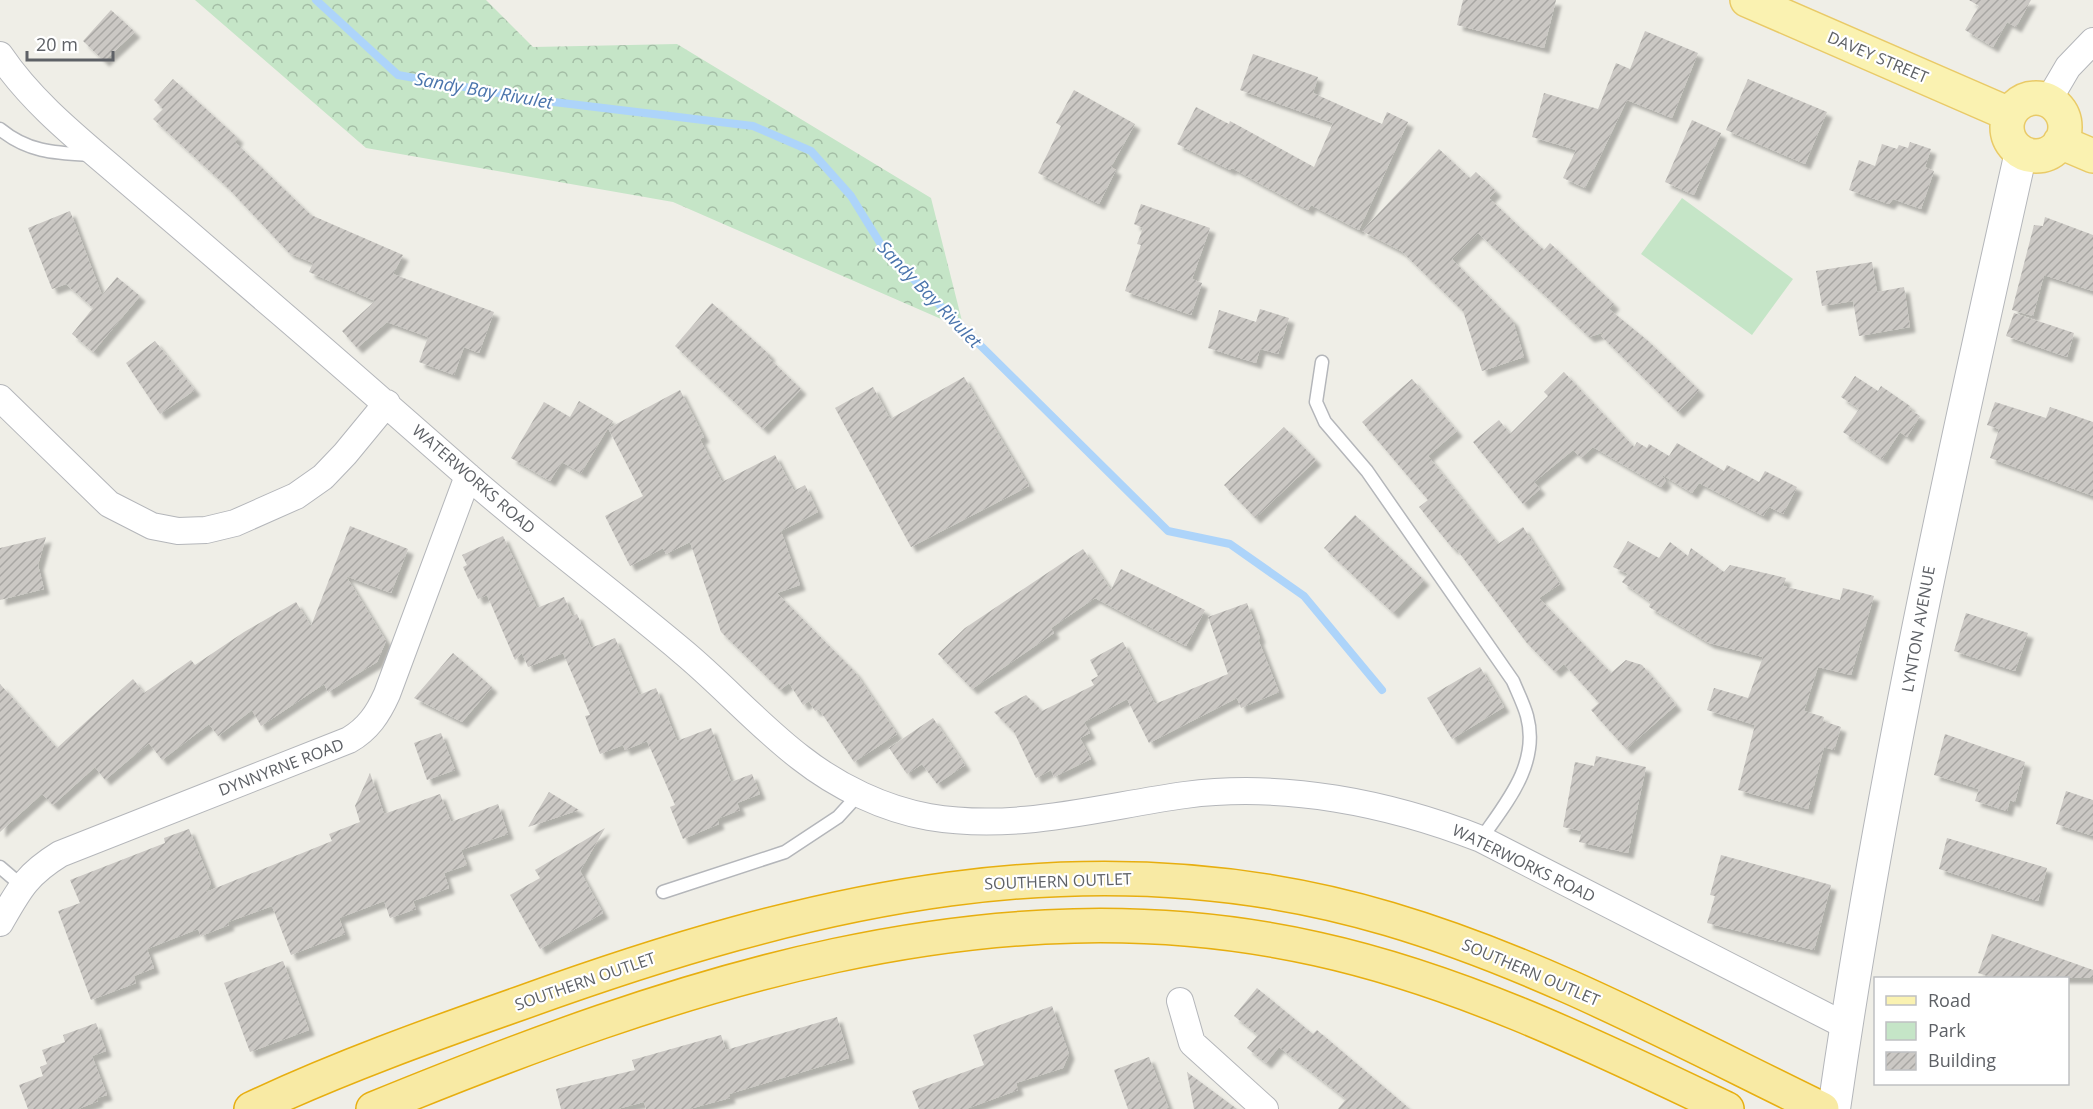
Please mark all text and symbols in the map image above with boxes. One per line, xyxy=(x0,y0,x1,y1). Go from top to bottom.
scale bar xyxy=(27,24,112,62)
street label: DAVEY STREET xyxy=(1824,26,1932,88)
text: 20 m xyxy=(36,32,78,56)
water label: Sandy Bay Rivulet xyxy=(413,66,556,114)
water label: Sandy Bay Rivulet xyxy=(873,235,988,353)
street label: WATERWORKS ROAD xyxy=(408,419,540,539)
street label: LYNTON AVENUE xyxy=(1896,564,1940,694)
street label: DYNNYRNE ROAD xyxy=(215,733,347,801)
street label: WATERWORKS ROAD xyxy=(1449,819,1599,907)
street label: SOUTHERN OUTLET xyxy=(984,867,1132,895)
street label: SOUTHERN OUTLET xyxy=(1459,933,1603,1011)
street label: SOUTHERN OUTLET xyxy=(512,947,658,1015)
legend xyxy=(1874,977,2069,1085)
text: Road xyxy=(1928,988,1971,1012)
text: Park xyxy=(1928,1018,1966,1042)
text: Building xyxy=(1928,1048,1996,1072)

